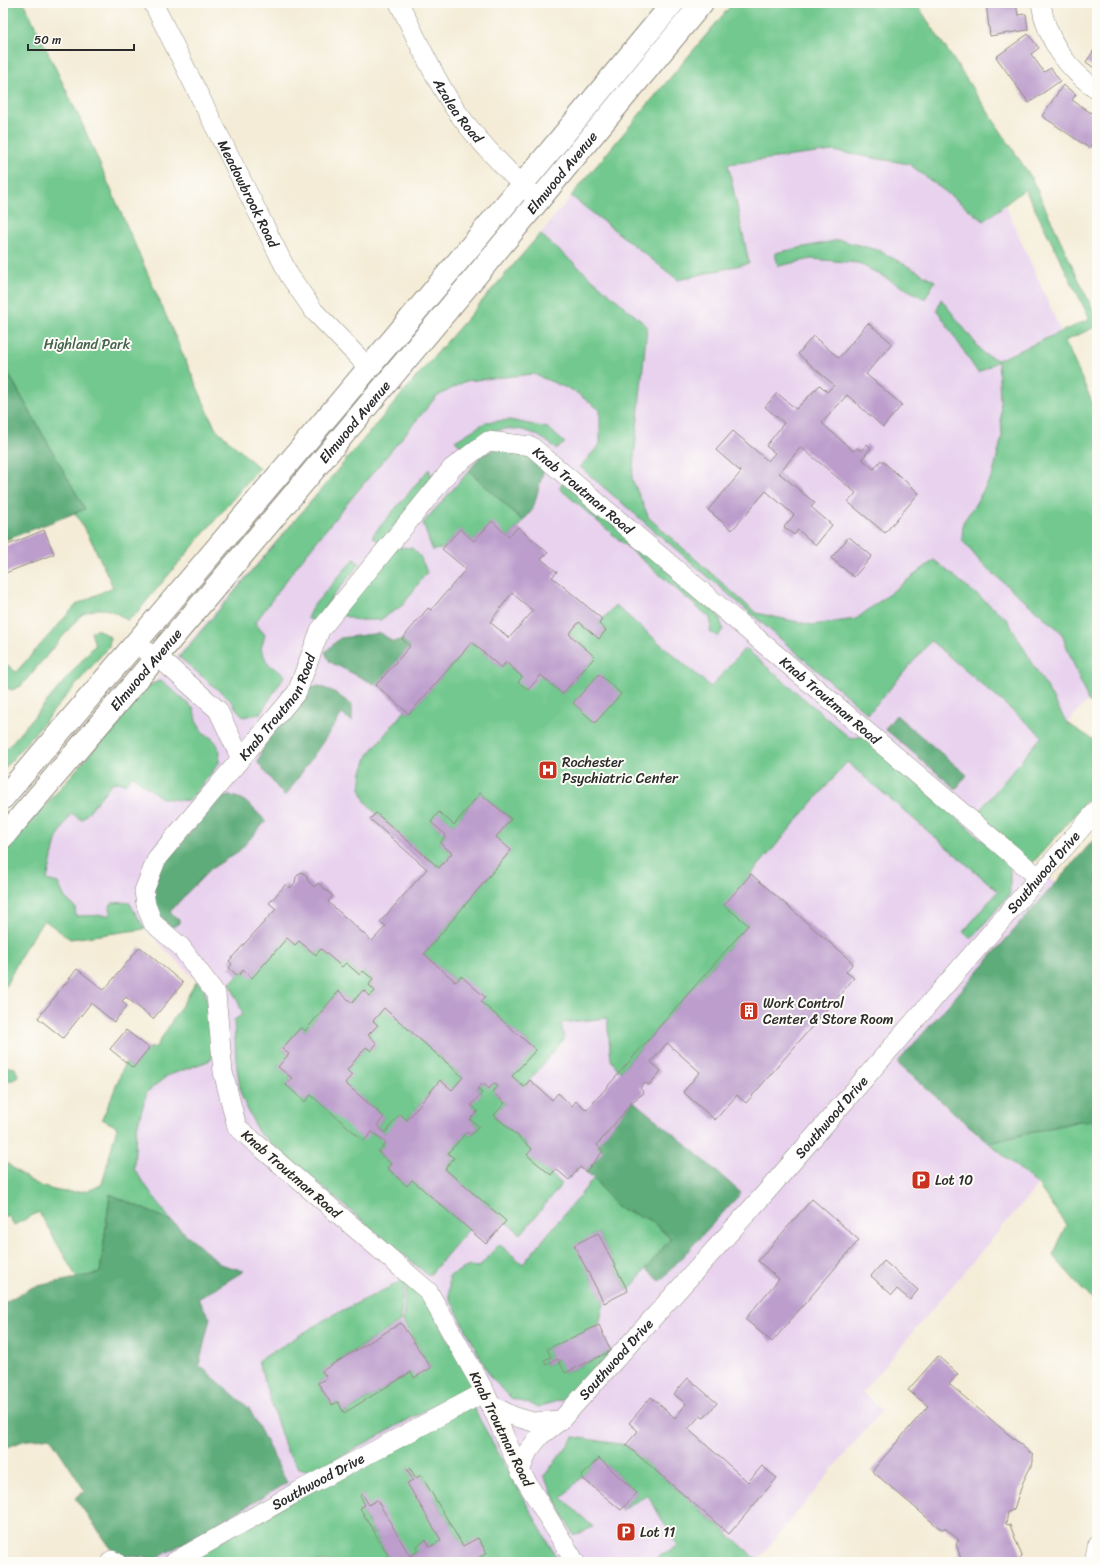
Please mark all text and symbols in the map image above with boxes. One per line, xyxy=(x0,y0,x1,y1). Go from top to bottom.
scale bar xyxy=(28,26,134,52)
text: 50 m xyxy=(34,29,61,51)
street label: Azalea Road xyxy=(426,73,491,150)
street label: Elmwood Avenue xyxy=(519,125,604,220)
street label: Meadowbrook Road xyxy=(211,135,287,253)
park label: Highland Park xyxy=(44,332,131,357)
street label: Elmwood Avenue xyxy=(312,375,397,469)
street label: Knab Troutman Road xyxy=(527,440,641,542)
street label: Elmwood Avenue xyxy=(103,623,188,717)
street label: Knab Troutman Road xyxy=(232,649,323,766)
street label: Knab Troutman Road xyxy=(774,650,888,752)
place label: Rochester Psychiatric Center xyxy=(562,750,679,791)
hospital icon: Rochester Psychiatric Center xyxy=(537,759,559,781)
street label: Southwood Drive xyxy=(1000,825,1086,919)
place label: Work Control Center & Store Room xyxy=(763,991,894,1032)
building icon: Work Control Center & Store Room xyxy=(738,1000,760,1022)
street label: Southwood Drive xyxy=(788,1070,874,1164)
street label: Knab Troutman Road xyxy=(235,1123,348,1226)
place label: Lot 10 xyxy=(935,1168,973,1193)
parking icon: Lot 10 xyxy=(910,1169,932,1191)
street label: Southwood Drive xyxy=(572,1312,660,1406)
street label: Knab Troutman Road xyxy=(462,1367,541,1493)
street label: Southwood Drive xyxy=(267,1446,369,1517)
place label: Lot 11 xyxy=(640,1520,675,1545)
parking icon: Lot 11 xyxy=(615,1521,637,1543)

